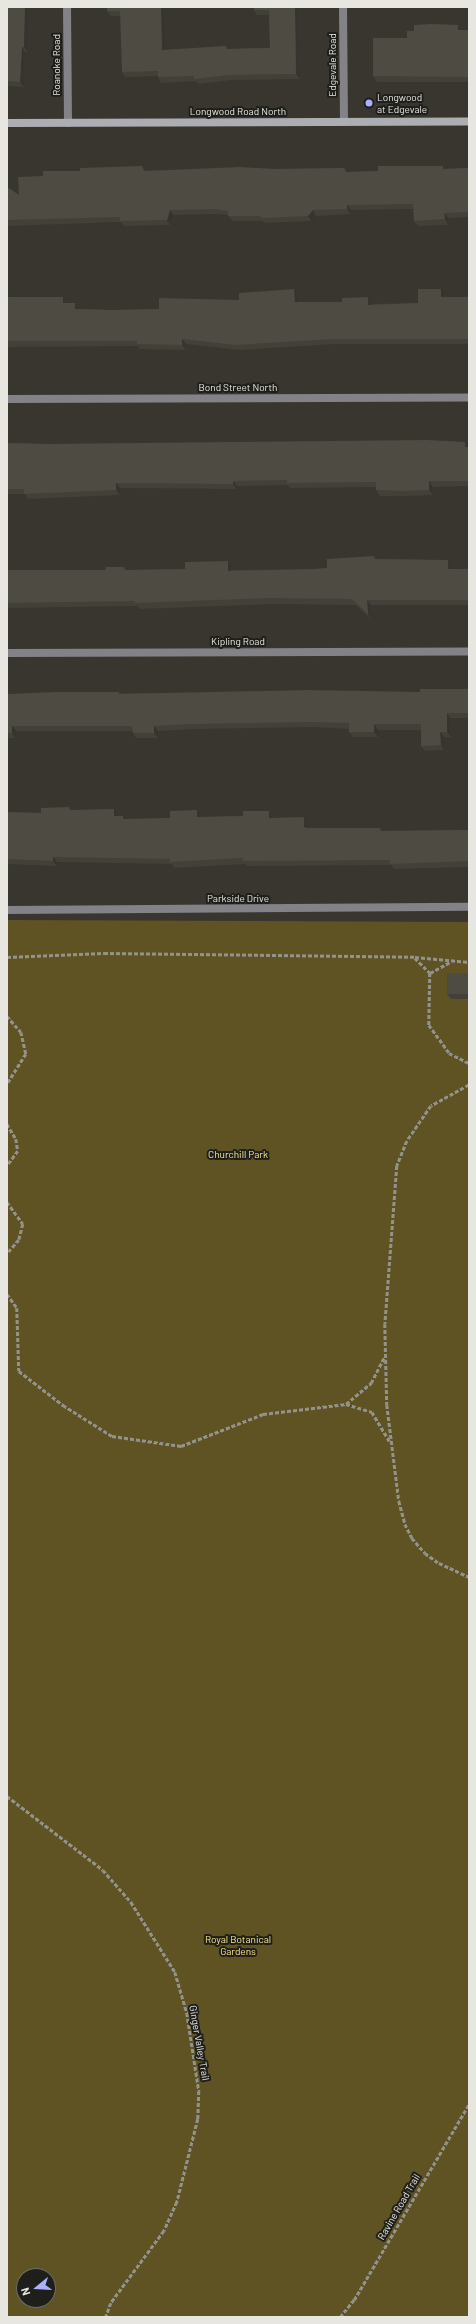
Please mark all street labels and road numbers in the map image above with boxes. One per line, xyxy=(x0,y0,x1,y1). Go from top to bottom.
street label: Edgevale Road xyxy=(327,33,339,97)
street label: Roanoke Road xyxy=(51,34,63,96)
street label: Longwood Road North xyxy=(190,106,286,118)
street label: Bond Street North xyxy=(199,382,277,394)
street label: Kipling Road xyxy=(211,636,265,648)
street label: Parkside Drive xyxy=(207,893,269,905)
street label: Ginger Valley Trail xyxy=(186,2005,212,2081)
street label: Ravine Road Trail xyxy=(375,2172,423,2242)

